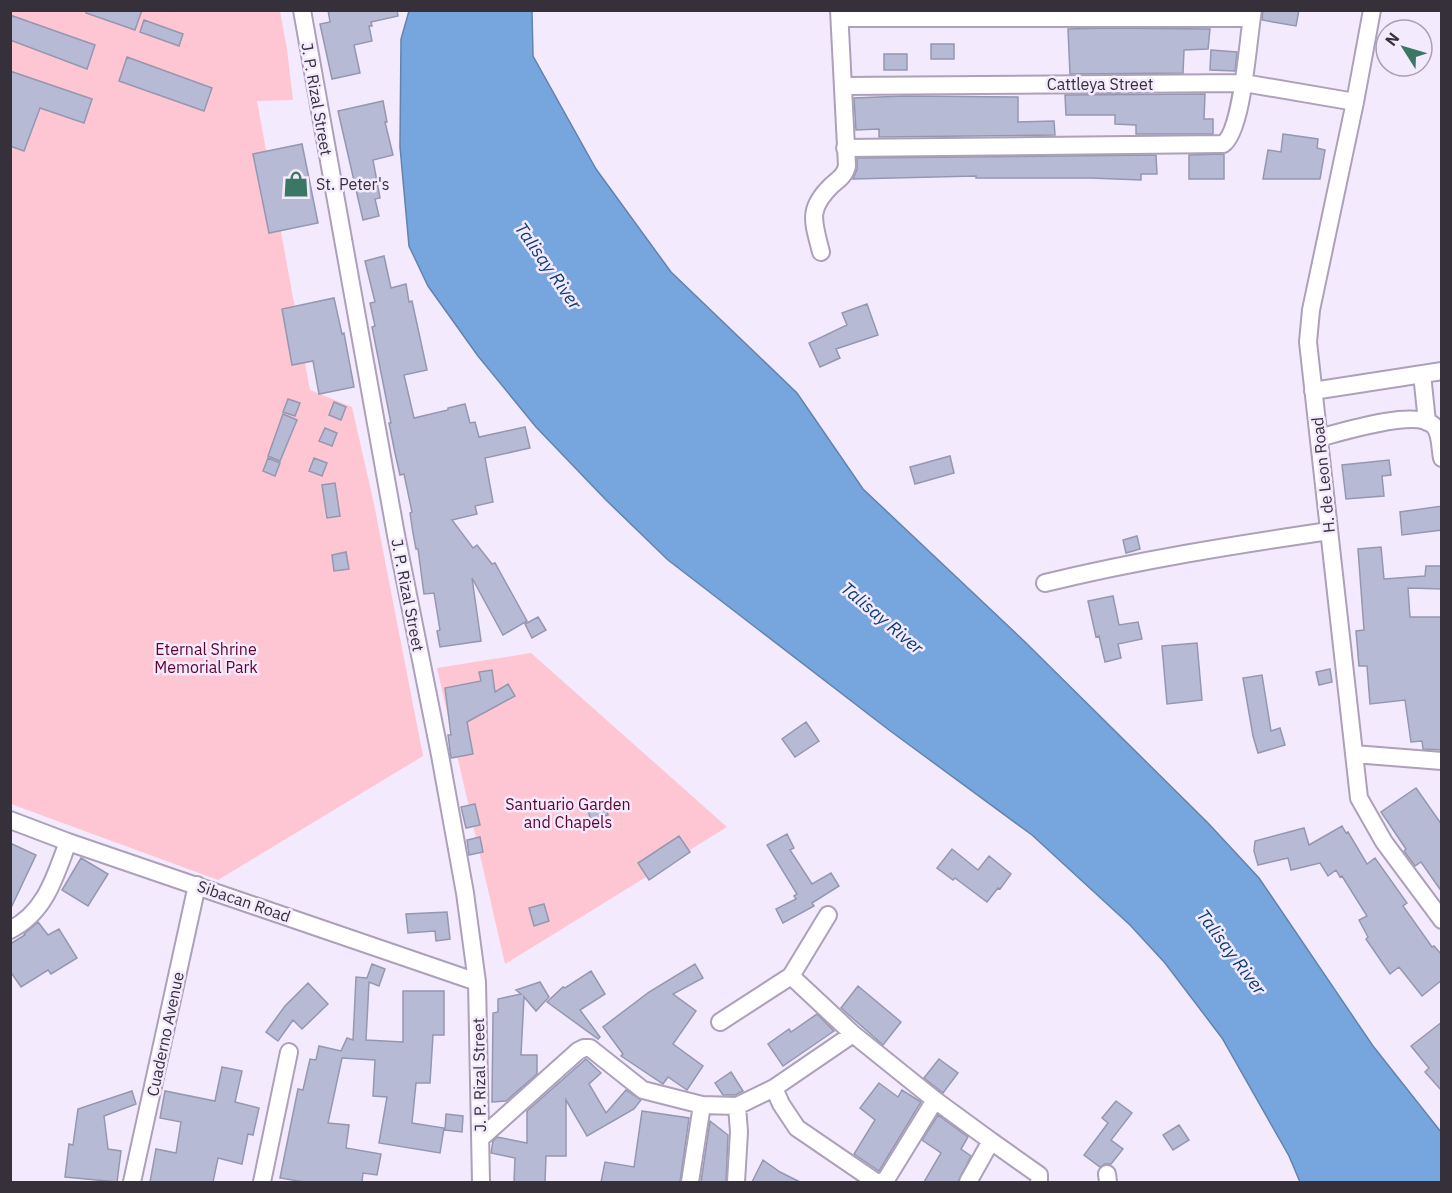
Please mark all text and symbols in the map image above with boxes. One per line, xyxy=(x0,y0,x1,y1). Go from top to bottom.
north arrow xyxy=(1374,18,1434,78)
text: N xyxy=(1381,28,1403,50)
street label: J. P. Rizal Street xyxy=(297,41,337,157)
street label: Cattleya Street xyxy=(1047,74,1153,94)
shop icon: St. Peter's xyxy=(281,169,311,199)
place label: St. Peter's xyxy=(316,174,390,194)
water label: Talisay River xyxy=(510,218,587,314)
street label: H. de Leon Road xyxy=(1307,416,1339,534)
street label: J. P. Rizal Street xyxy=(387,537,429,653)
water label: Talisay River xyxy=(836,576,929,659)
park label: Eternal Shrine Memorial Park xyxy=(154,639,258,677)
park label: Santuario Garden and Chapels xyxy=(505,794,631,832)
street label: Sibacan Road xyxy=(195,876,293,926)
water label: Talisay River xyxy=(1192,904,1271,999)
street label: Cuaderno Avenue xyxy=(142,970,188,1098)
street label: J. P. Rizal Street xyxy=(468,1018,490,1132)

